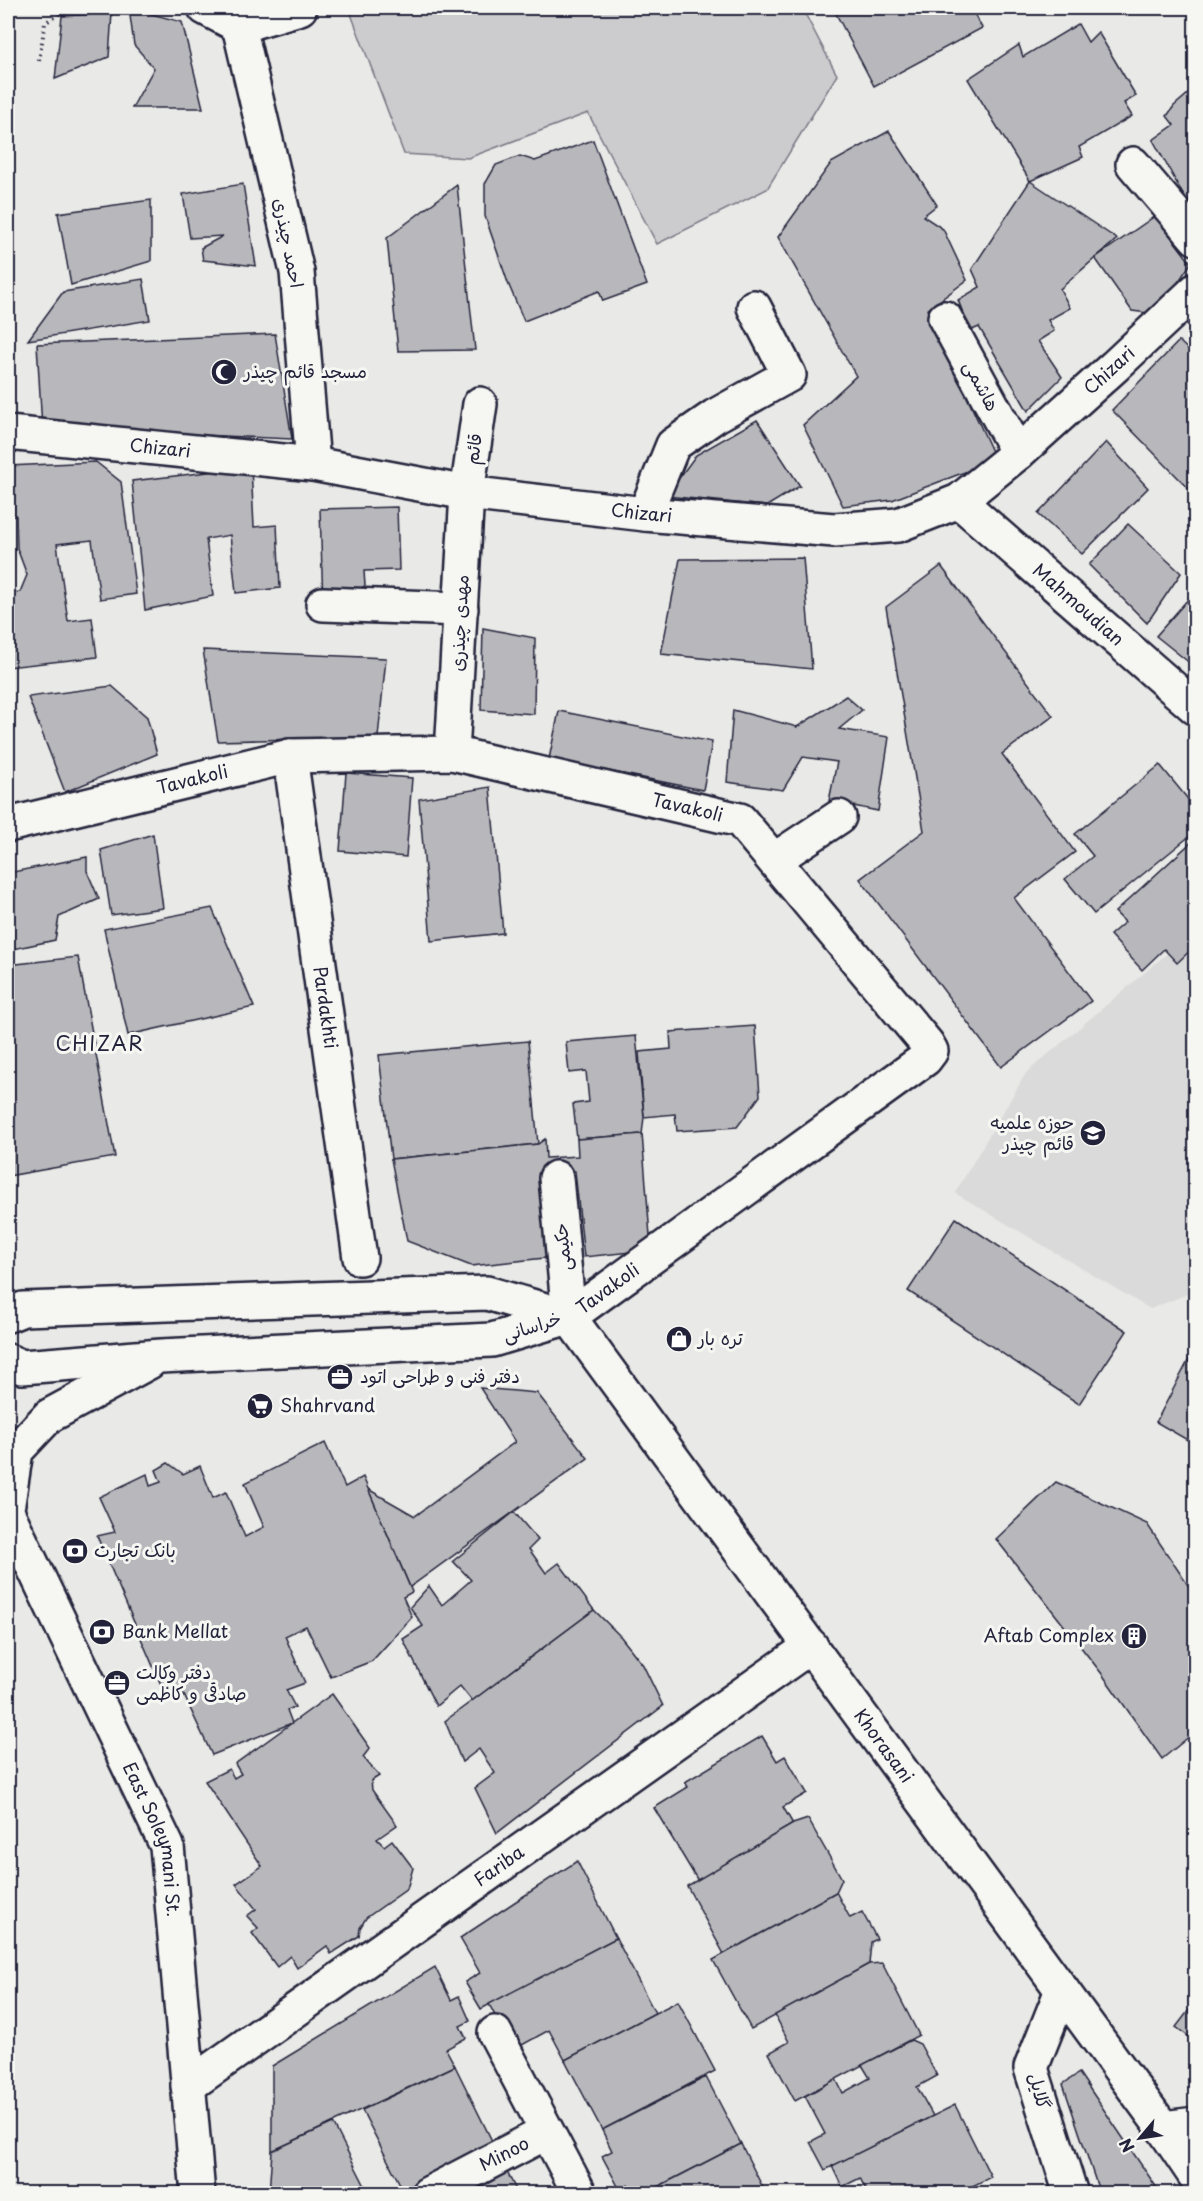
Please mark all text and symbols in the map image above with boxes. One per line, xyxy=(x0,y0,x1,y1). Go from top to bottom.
street label: احمد چیذری xyxy=(268,195,311,290)
street label: Chizari xyxy=(1077,339,1140,400)
street label: هاشمی xyxy=(958,355,1007,416)
mosque icon: مسجد قائم چیذر xyxy=(209,357,239,387)
place label: مسجد قائم چیذر xyxy=(242,357,367,386)
street label: Chizari xyxy=(128,430,192,464)
street label: قائم xyxy=(457,431,490,466)
street label: Chizari xyxy=(610,495,673,528)
street label: Mahmoudian xyxy=(1027,556,1131,651)
street label: مهدی چیذری xyxy=(442,574,475,672)
street label: Tavakoli xyxy=(154,757,231,800)
street label: Tavakoli xyxy=(649,785,726,828)
street label: Pardakhti xyxy=(307,965,346,1050)
district label: CHIZAR xyxy=(56,1028,144,1058)
place label: حوزه علمیه قائم چیذر xyxy=(990,1108,1074,1158)
school or university icon: حوزه علمیه قائم چیذر xyxy=(1078,1118,1108,1148)
street label: حکیمی xyxy=(546,1222,577,1272)
street label: Tavakoli xyxy=(570,1256,644,1320)
street label: خراسانی xyxy=(499,1303,564,1348)
shop icon: تره بار xyxy=(664,1324,694,1354)
place label: تره بار xyxy=(696,1324,743,1351)
office icon: دفتر فنی و طراحی اتود xyxy=(325,1362,355,1392)
place label: دفتر فنی و طراحی اتود xyxy=(360,1362,520,1389)
supermarket icon: Shahrvand xyxy=(245,1391,275,1421)
place label: Shahrvand xyxy=(280,1391,375,1418)
bank icon: بانک تجارت xyxy=(60,1536,90,1566)
place label: بانک تجارت xyxy=(94,1536,176,1563)
bank icon: Bank Mellat xyxy=(87,1617,117,1647)
place label: Bank Mellat xyxy=(122,1617,228,1644)
place label: Aftab Complex xyxy=(984,1621,1114,1648)
building icon: Aftab Complex xyxy=(1119,1621,1149,1651)
place label: دفتر وکالت صادقی و کاظمی xyxy=(136,1658,247,1706)
office icon: دفتر وکالت صادقی و کاظمی xyxy=(102,1668,132,1698)
street label: Khorasani xyxy=(848,1703,921,1788)
street label: East Soleymani St. xyxy=(117,1757,188,1918)
street label: Fariba xyxy=(468,1837,530,1892)
street label: گلایل xyxy=(1023,2069,1058,2112)
north arrow xyxy=(1110,2108,1170,2168)
street label: Minoo xyxy=(474,2129,533,2177)
text: N xyxy=(1112,2134,1140,2157)

